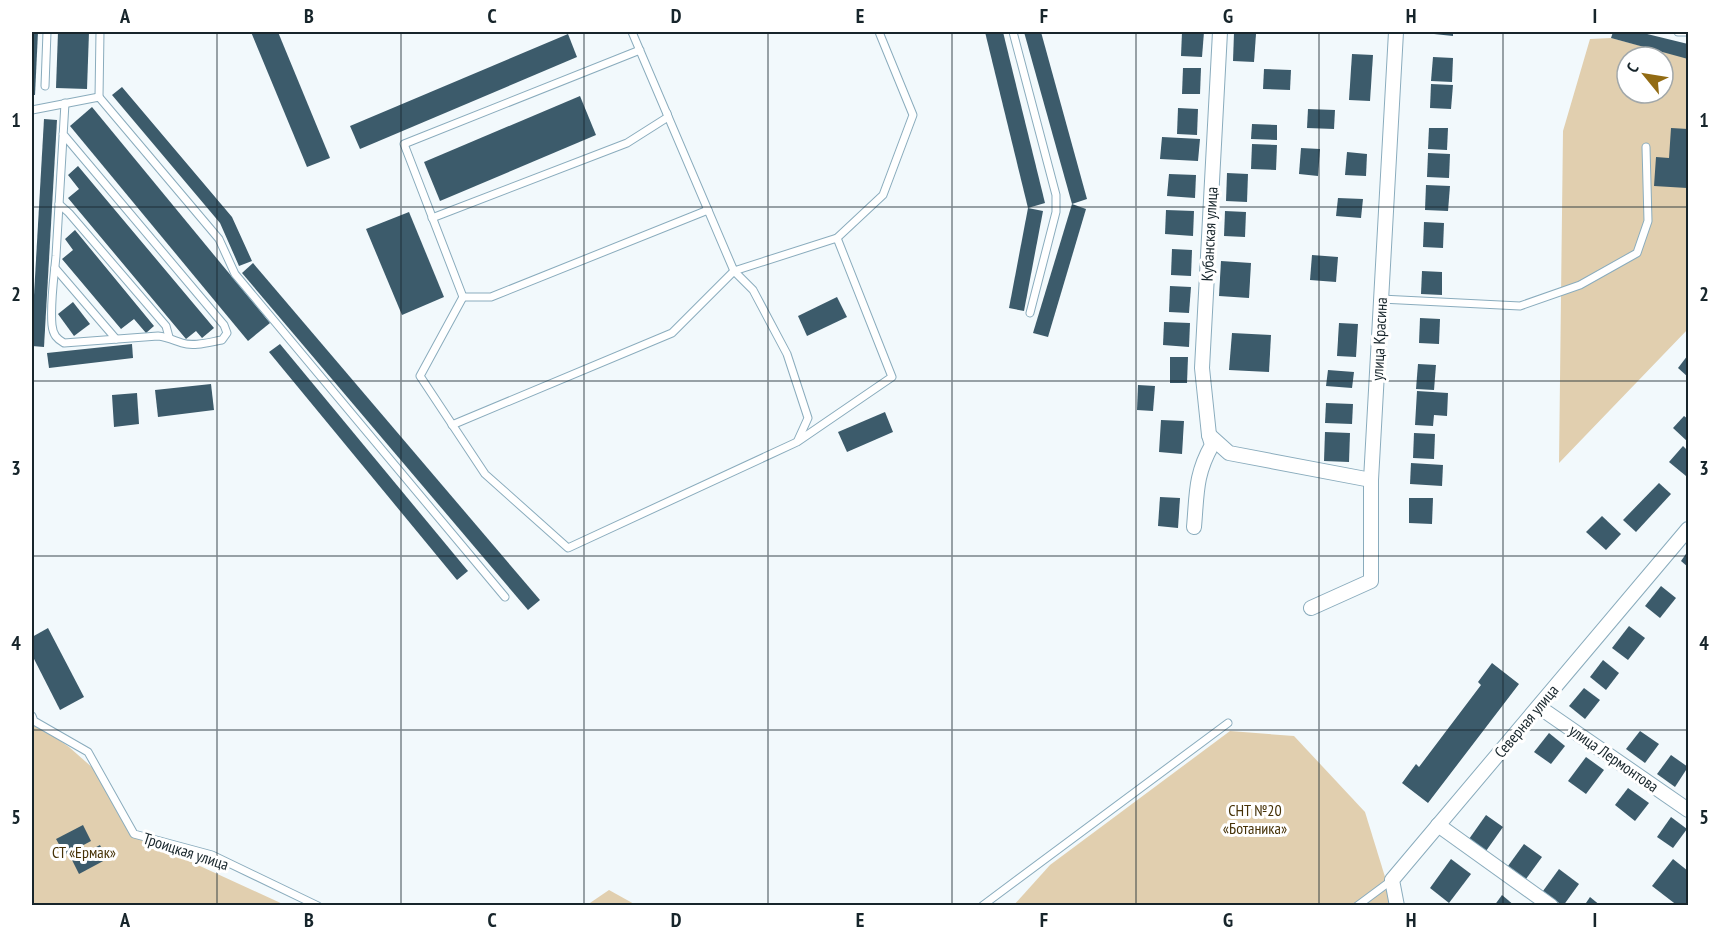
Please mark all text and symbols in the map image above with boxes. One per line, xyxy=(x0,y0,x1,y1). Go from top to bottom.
text: A xyxy=(119,3,131,29)
text: B xyxy=(304,3,314,29)
text: C xyxy=(487,3,497,29)
text: D xyxy=(671,3,682,29)
text: E xyxy=(856,3,864,29)
text: F xyxy=(1040,3,1048,29)
text: G xyxy=(1223,3,1233,29)
text: H xyxy=(1406,3,1416,29)
text: I xyxy=(1593,3,1597,29)
north arrow xyxy=(1615,45,1675,105)
text: С xyxy=(1622,59,1643,76)
text: 1 xyxy=(11,107,21,133)
text: 1 xyxy=(1699,107,1709,133)
street label: Кубанская улица xyxy=(1197,186,1221,282)
text: 2 xyxy=(11,281,21,307)
text: 2 xyxy=(1699,281,1709,307)
street label: улица Красина xyxy=(1367,297,1391,381)
text: 3 xyxy=(11,455,21,481)
text: 3 xyxy=(1699,455,1709,481)
text: 4 xyxy=(11,630,21,656)
text: 4 xyxy=(1699,630,1709,656)
street label: Северная улица xyxy=(1490,680,1562,762)
street label: улица Лермонтова xyxy=(1565,720,1663,796)
park label: СНТ №20 «Ботаника» xyxy=(1223,800,1287,838)
text: 5 xyxy=(11,804,21,830)
text: 5 xyxy=(1699,804,1709,830)
street label: Троицкая улица xyxy=(141,828,231,874)
park label: СТ «Ермак» xyxy=(52,842,116,862)
text: A xyxy=(119,907,131,933)
text: B xyxy=(304,907,314,933)
text: C xyxy=(487,907,497,933)
text: D xyxy=(671,907,682,933)
text: E xyxy=(856,907,864,933)
text: F xyxy=(1040,907,1048,933)
text: G xyxy=(1223,907,1233,933)
text: H xyxy=(1406,907,1416,933)
text: I xyxy=(1593,907,1597,933)

